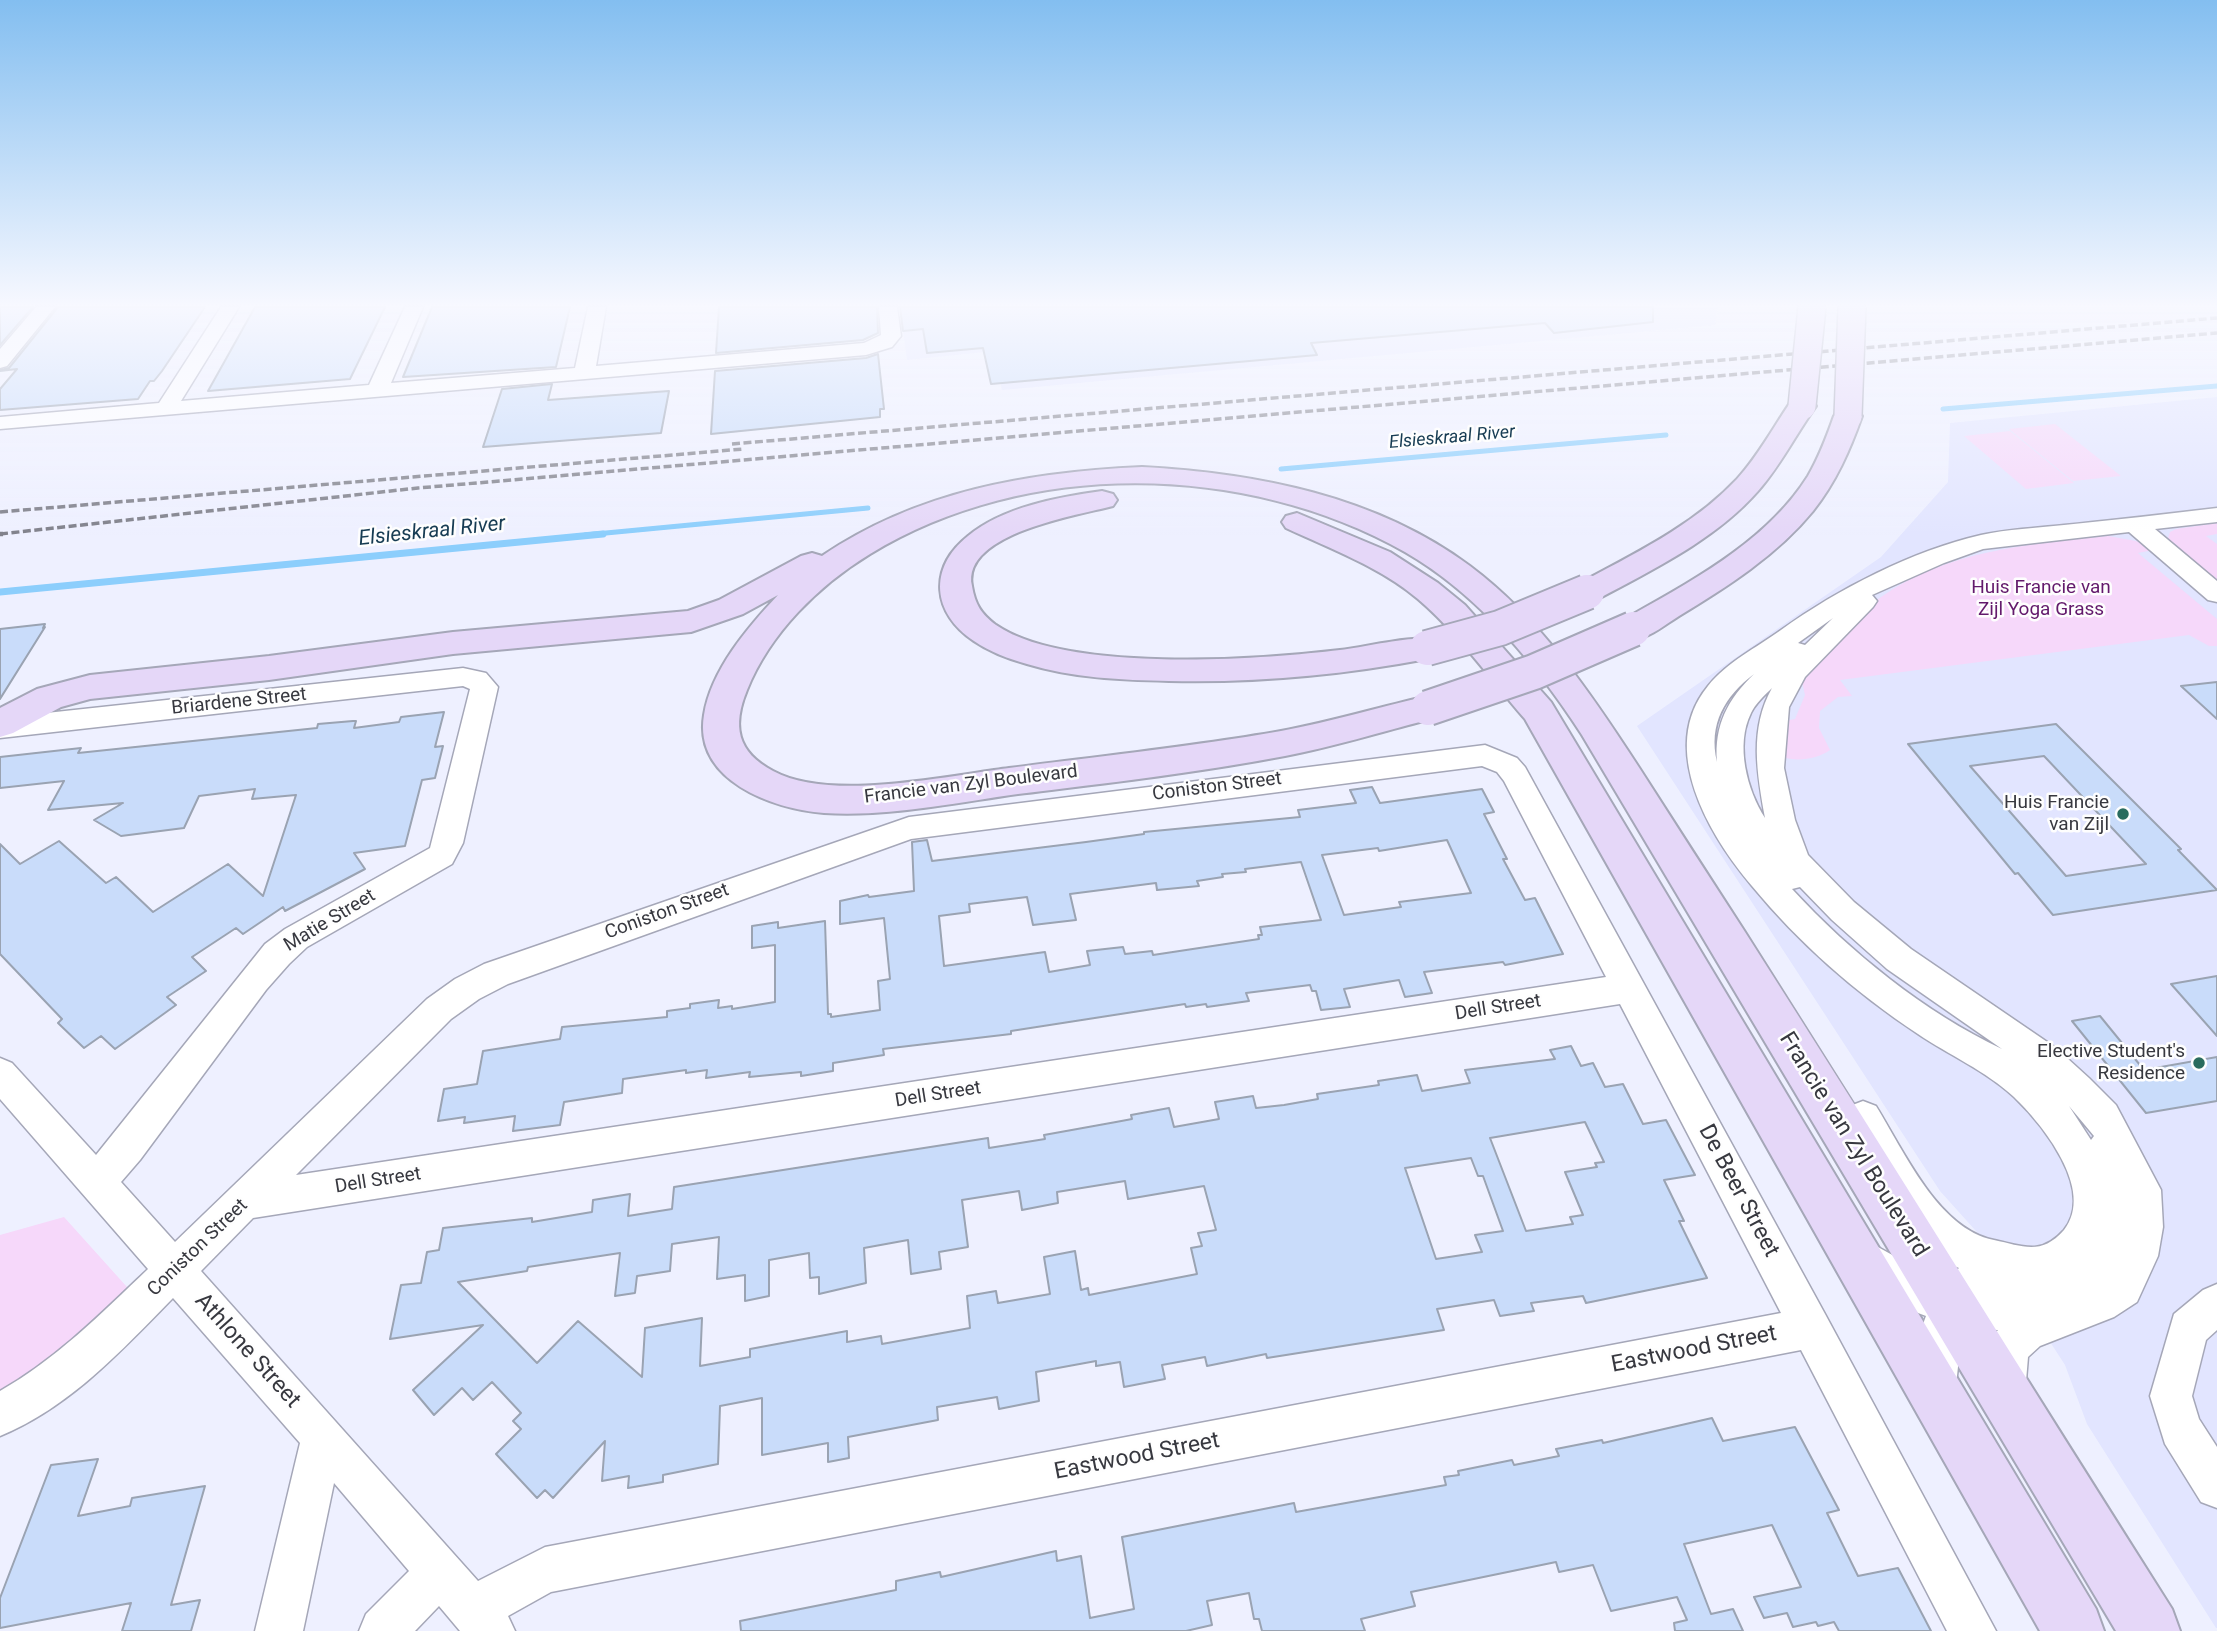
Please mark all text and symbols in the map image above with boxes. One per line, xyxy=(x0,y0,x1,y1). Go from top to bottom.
water label: Elsieskraal River xyxy=(1388,422,1516,454)
water label: Elsieskraal River xyxy=(357,512,507,552)
park label: Huis Francie van Zijl Yoga Grass xyxy=(1971,577,2111,621)
street label: Briardene Street xyxy=(170,684,308,720)
street label: Francie van Zyl Boulevard xyxy=(863,761,1079,809)
street label: Coniston Street xyxy=(1151,768,1283,806)
place label: Huis Francie van Zijl xyxy=(2004,792,2109,836)
marker: Huis Francie van Zijl xyxy=(2115,806,2131,822)
street label: Coniston Street xyxy=(602,879,732,945)
street label: Matie Street xyxy=(280,885,380,957)
street label: Dell Street xyxy=(1453,990,1543,1026)
street label: Francie van Zyl Boulevard xyxy=(1772,1027,1934,1263)
place label: Elective Student's Residence xyxy=(2037,1041,2185,1085)
marker: Elective Student's Residence xyxy=(2191,1055,2207,1071)
street label: Dell Street xyxy=(893,1077,983,1113)
street label: De Beer Street xyxy=(1692,1120,1784,1262)
street label: Dell Street xyxy=(333,1163,423,1199)
street label: Coniston Street xyxy=(143,1195,253,1301)
street label: Athlone Street xyxy=(188,1288,306,1414)
street label: Eastwood Street xyxy=(1609,1320,1779,1380)
street label: Eastwood Street xyxy=(1052,1427,1222,1487)

